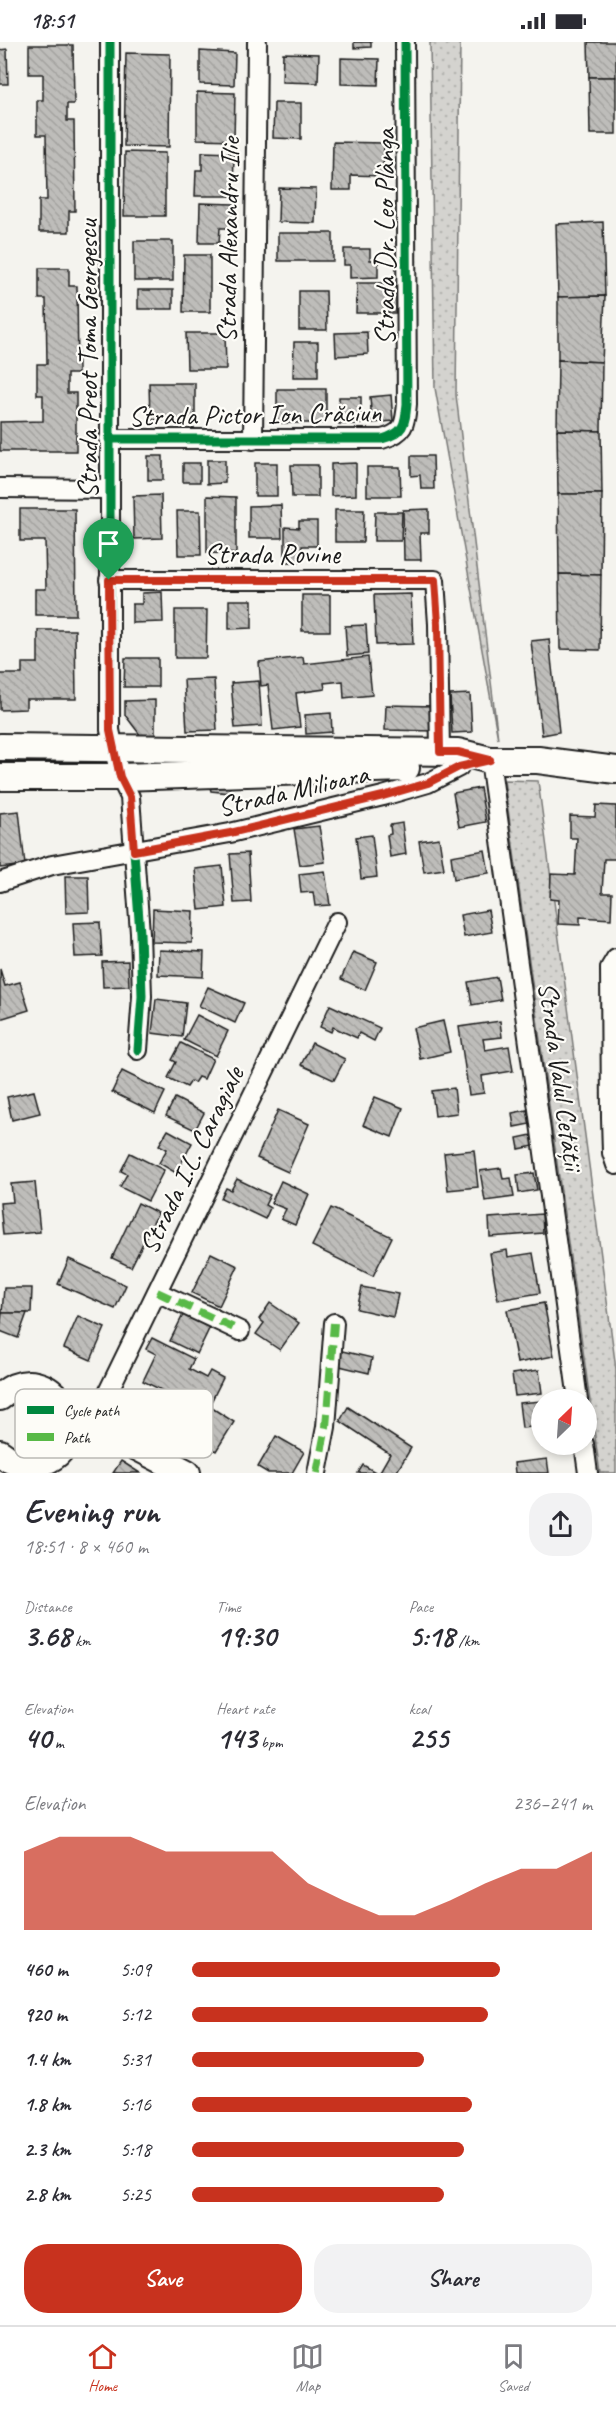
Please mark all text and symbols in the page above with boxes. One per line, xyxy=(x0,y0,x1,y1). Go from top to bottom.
text: 18:51 xyxy=(30,7,74,35)
street label: Strada Dr. Leo Plànga xyxy=(367,127,402,345)
street label: Strada Alexandru Ilie xyxy=(209,135,247,343)
street label: Strada Preot Toma Georgescu xyxy=(70,218,105,499)
street label: Strada Pictor Ion Crăciun xyxy=(128,394,382,434)
pin xyxy=(83,518,134,580)
icon: arrive xyxy=(92,527,125,560)
street label: Strada Rovine xyxy=(204,536,342,571)
street label: Strada Milioara xyxy=(214,755,374,824)
street label: Strada Valul Cetății xyxy=(530,980,592,1176)
street label: Strada I.L. Caragiale xyxy=(131,1059,252,1259)
legend xyxy=(15,1389,213,1458)
north arrow xyxy=(531,1389,597,1455)
map controls xyxy=(531,1389,597,1455)
text: Cycle path xyxy=(64,1401,120,1421)
text: Path xyxy=(64,1428,91,1448)
text: Evening run xyxy=(24,1490,159,1532)
button: share xyxy=(529,1493,592,1556)
text: 18:51 · 8 × 460 m xyxy=(24,1534,148,1559)
text: Distance xyxy=(24,1597,72,1617)
text: Time xyxy=(216,1597,241,1617)
text: Pace xyxy=(409,1597,433,1617)
text: 3.68 xyxy=(24,1617,71,1655)
text: 19:30 xyxy=(216,1617,276,1655)
text: 5:18 xyxy=(409,1617,455,1655)
text: km xyxy=(71,1631,91,1651)
text: /km xyxy=(455,1631,479,1651)
text: Elevation xyxy=(24,1699,73,1719)
text: Heart rate xyxy=(216,1699,275,1719)
text: kcal xyxy=(409,1699,430,1719)
text: 40 xyxy=(24,1719,51,1757)
text: 143 xyxy=(216,1719,257,1757)
text: 255 xyxy=(409,1719,448,1757)
text: m xyxy=(51,1733,64,1753)
text: bpm xyxy=(257,1733,283,1753)
text: Elevation xyxy=(24,1791,86,1816)
text: 236–241 m xyxy=(513,1791,592,1816)
text: 460 m xyxy=(24,1957,68,1982)
text: 5:09 xyxy=(120,1957,151,1982)
text: 920 m xyxy=(24,2002,67,2027)
text: 5:12 xyxy=(120,2002,151,2027)
text: 1.4 km xyxy=(24,2047,71,2072)
text: 5:31 xyxy=(120,2047,151,2072)
text: 1.8 km xyxy=(24,2092,71,2117)
text: 5:16 xyxy=(120,2092,151,2117)
text: 2.3 km xyxy=(24,2137,71,2162)
text: 5:18 xyxy=(120,2137,151,2162)
text: 2.8 km xyxy=(24,2182,71,2207)
text: 5:25 xyxy=(120,2182,151,2207)
button: Save xyxy=(24,2244,302,2313)
button: Share xyxy=(314,2244,592,2313)
tab: Home xyxy=(86,2340,119,2396)
tab: Map xyxy=(291,2340,324,2396)
tab: Saved xyxy=(497,2340,530,2396)

